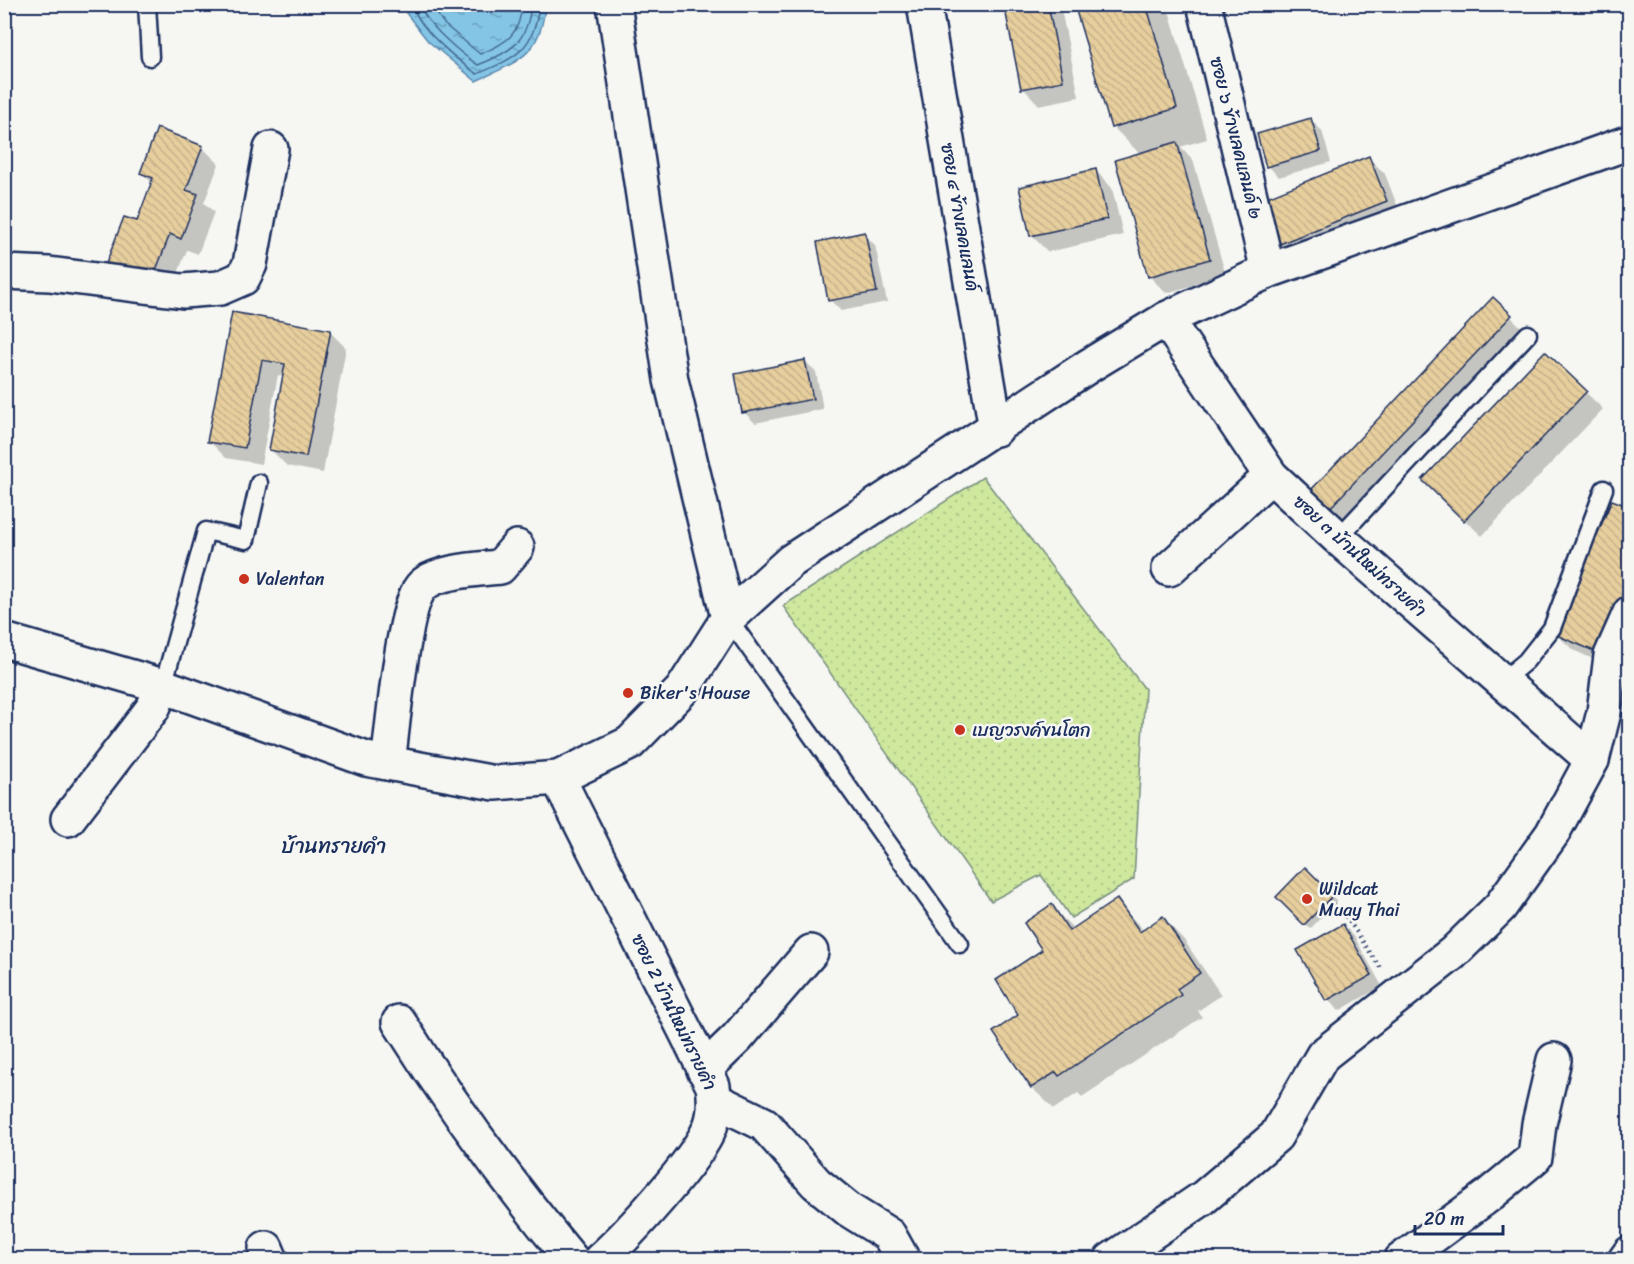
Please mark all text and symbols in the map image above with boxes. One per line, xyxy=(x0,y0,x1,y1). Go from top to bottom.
street label: ซอย ๖ ข้างเลคแลนด์ ๒ xyxy=(1200,53,1272,223)
street label: ซอย ๔ ข้างเลคแลนด์ xyxy=(931,140,989,297)
street label: ซอย ๓ บ้านใหม่ทรายคำ xyxy=(1286,487,1434,625)
place label: Valentan xyxy=(256,563,325,595)
marker: Valentan xyxy=(237,572,251,586)
place label: Biker's House xyxy=(640,677,750,709)
marker: Biker's House xyxy=(621,686,635,700)
place label: เบญวรงค์ขนโตก xyxy=(972,714,1090,746)
marker: เบญวรงค์ขนโตก xyxy=(953,723,967,737)
district label: บ้านทรายคำ xyxy=(282,827,386,865)
place label: Wildcat Muay Thai xyxy=(1319,873,1400,926)
marker: Wildcat Muay Thai xyxy=(1300,892,1314,906)
street label: ซอย 2 บ้านใหม่ทรายคำ xyxy=(622,928,726,1096)
scale bar xyxy=(1415,1198,1504,1236)
text: 20 m xyxy=(1424,1203,1464,1235)

